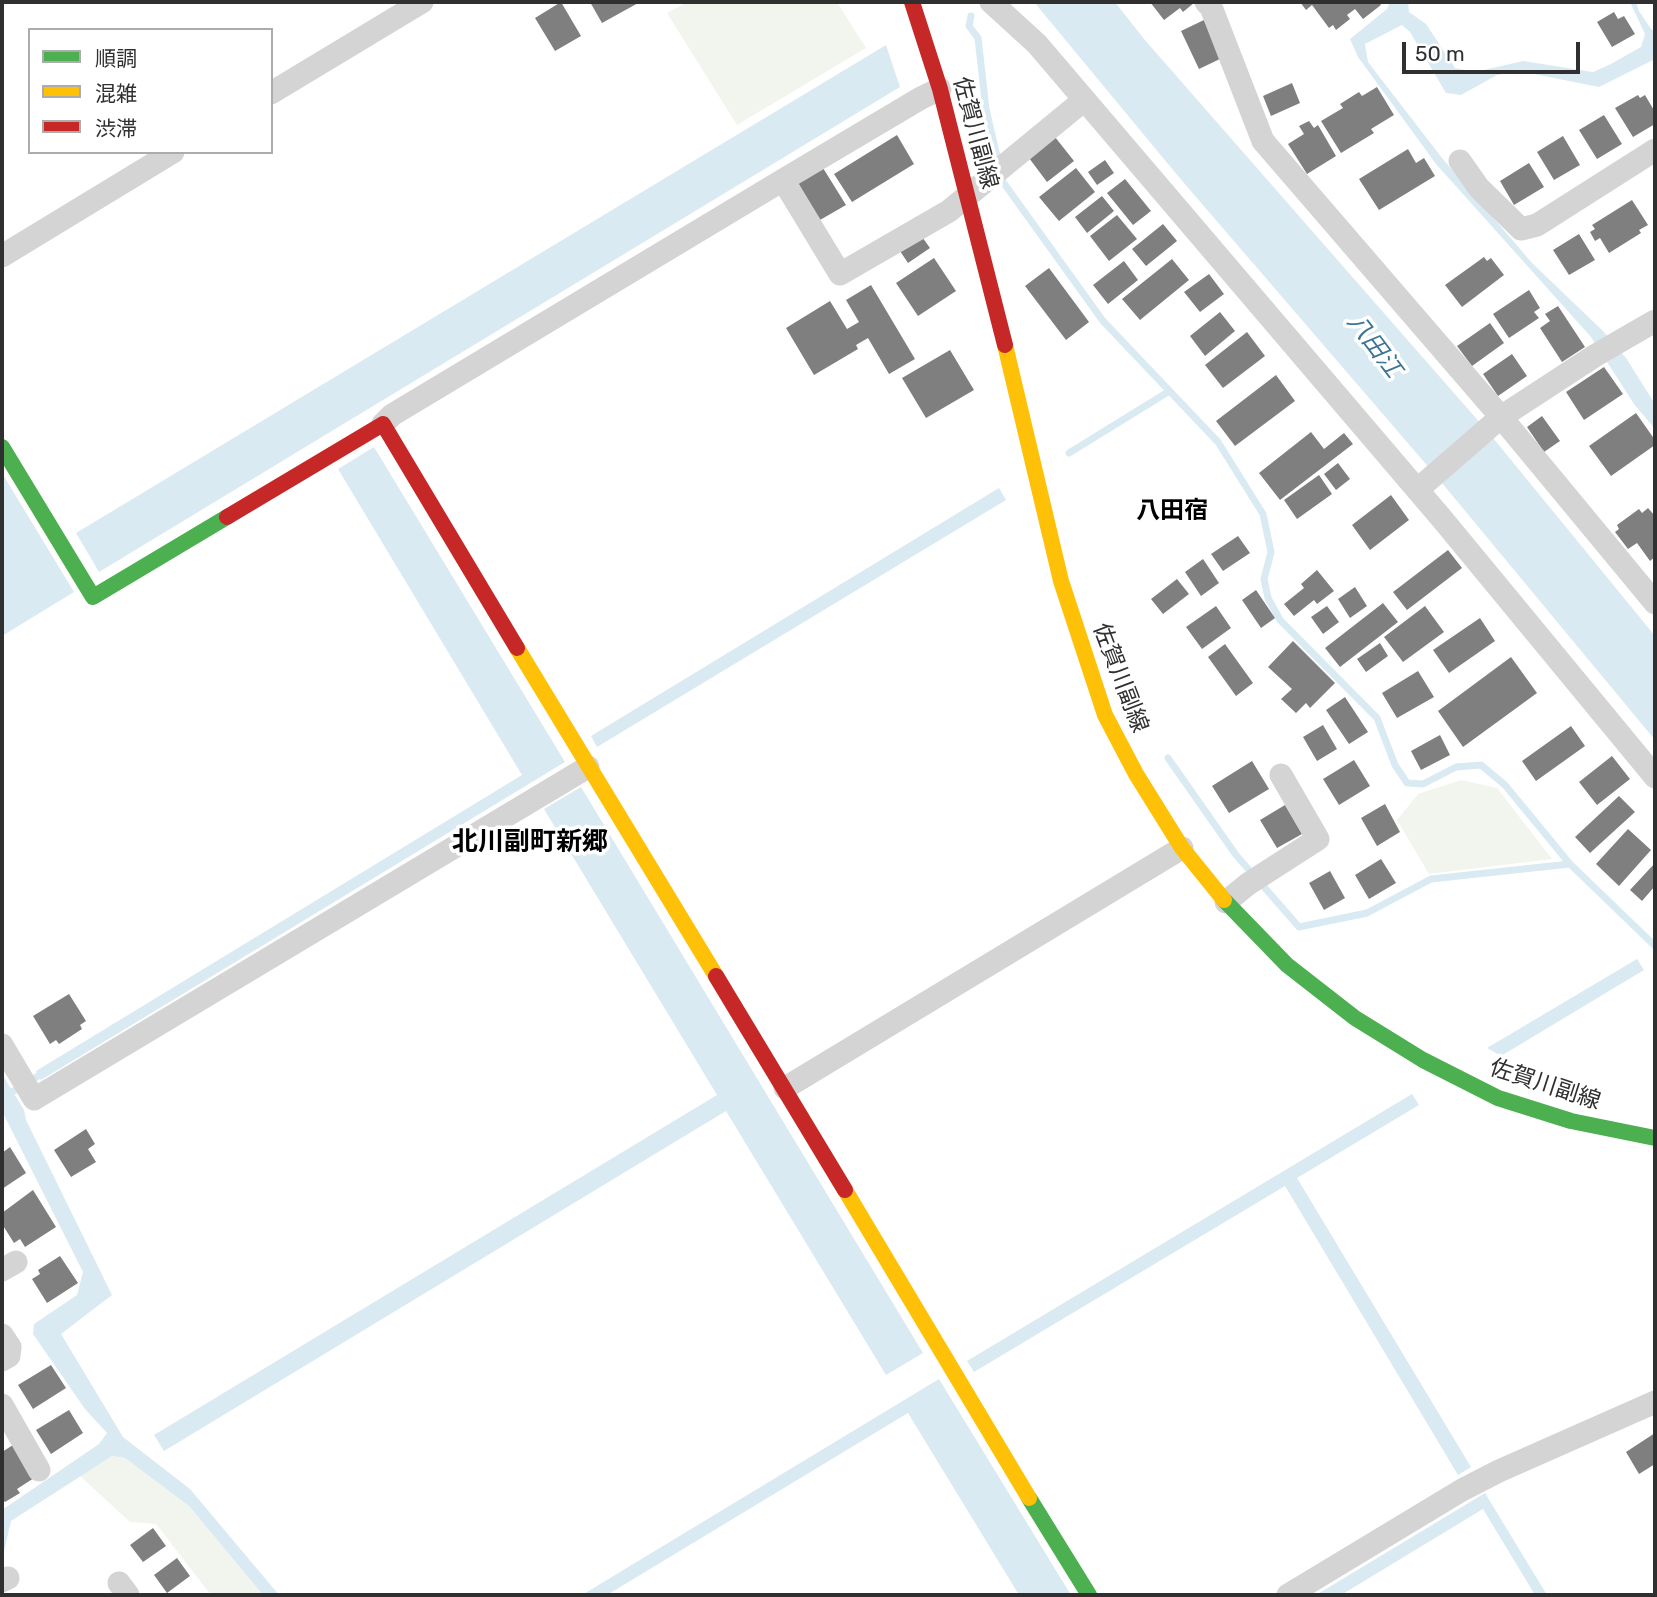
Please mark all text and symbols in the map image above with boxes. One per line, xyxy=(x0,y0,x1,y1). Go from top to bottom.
legend xyxy=(28,28,273,154)
scale bar xyxy=(1405,28,1584,72)
text: 50 m xyxy=(1415,41,1465,66)
text: 順調 xyxy=(95,46,137,71)
street label: 佐賀川副線 xyxy=(947,74,1003,192)
text: 混雑 xyxy=(95,81,137,106)
text: 渋滞 xyxy=(95,116,137,141)
water label: 八田江 xyxy=(1341,309,1407,383)
district label: 八田宿 xyxy=(1136,497,1208,525)
street label: 佐賀川副線 xyxy=(1087,619,1153,737)
district label: 北川副町新郷 xyxy=(452,826,608,858)
street label: 佐賀川副線 xyxy=(1486,1054,1604,1116)

